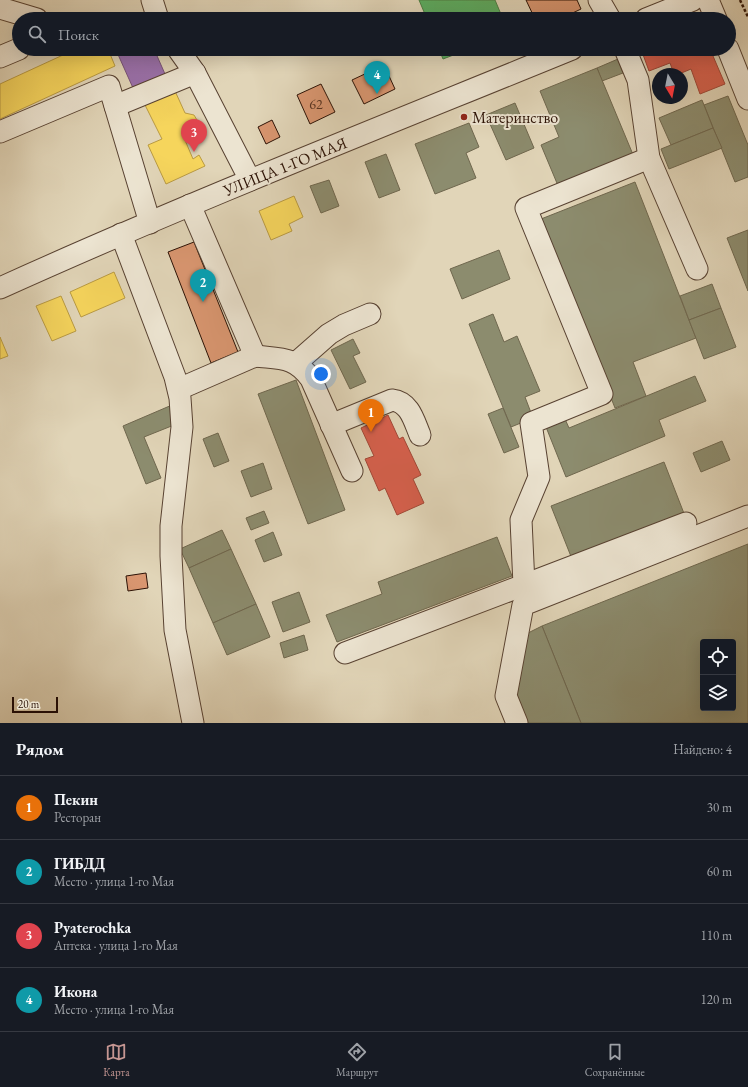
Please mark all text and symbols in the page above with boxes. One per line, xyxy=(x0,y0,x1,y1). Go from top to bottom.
search box xyxy=(12,12,736,56)
icon: search xyxy=(26,23,48,45)
text: Поиск xyxy=(58,25,99,44)
pin: 4 xyxy=(364,61,390,94)
north arrow xyxy=(652,68,688,104)
house number: 62 xyxy=(309,95,323,113)
place label: Материнство xyxy=(472,107,558,128)
marker: Материнство xyxy=(459,112,469,122)
pin: 3 xyxy=(181,119,207,152)
street label: УЛИЦА 1-ГО МАЯ xyxy=(219,132,350,201)
pin: 2 xyxy=(190,269,216,302)
your location xyxy=(311,364,331,384)
pin: 1 xyxy=(358,399,384,432)
map controls xyxy=(700,639,736,711)
button: locate xyxy=(700,639,736,675)
button: layers xyxy=(700,675,736,711)
scale bar xyxy=(12,695,58,714)
text: 20 m xyxy=(18,697,39,711)
text: Рядом xyxy=(16,738,64,760)
text: Найдено: 4 xyxy=(673,741,732,758)
text: Пекин xyxy=(54,790,98,809)
text: 1 xyxy=(26,799,32,816)
text: 30 m xyxy=(707,799,732,816)
text: Ресторан xyxy=(54,809,101,826)
text: ГИБДД xyxy=(54,854,105,873)
text: 2 xyxy=(26,863,32,880)
text: 60 m xyxy=(707,863,732,880)
text: Место · улица 1-го Мая xyxy=(54,873,174,890)
text: Pyaterochka xyxy=(54,918,131,937)
text: 3 xyxy=(26,927,32,944)
text: 110 m xyxy=(701,927,732,944)
text: Аптека · улица 1-го Мая xyxy=(54,937,178,954)
text: Икона xyxy=(54,982,97,1001)
text: 4 xyxy=(26,991,32,1008)
text: 120 m xyxy=(701,991,732,1008)
text: Место · улица 1-го Мая xyxy=(54,1001,174,1018)
tab: Карта xyxy=(103,1041,130,1079)
tab: Маршрут xyxy=(336,1041,378,1079)
tab: Сохранённые xyxy=(585,1041,645,1079)

